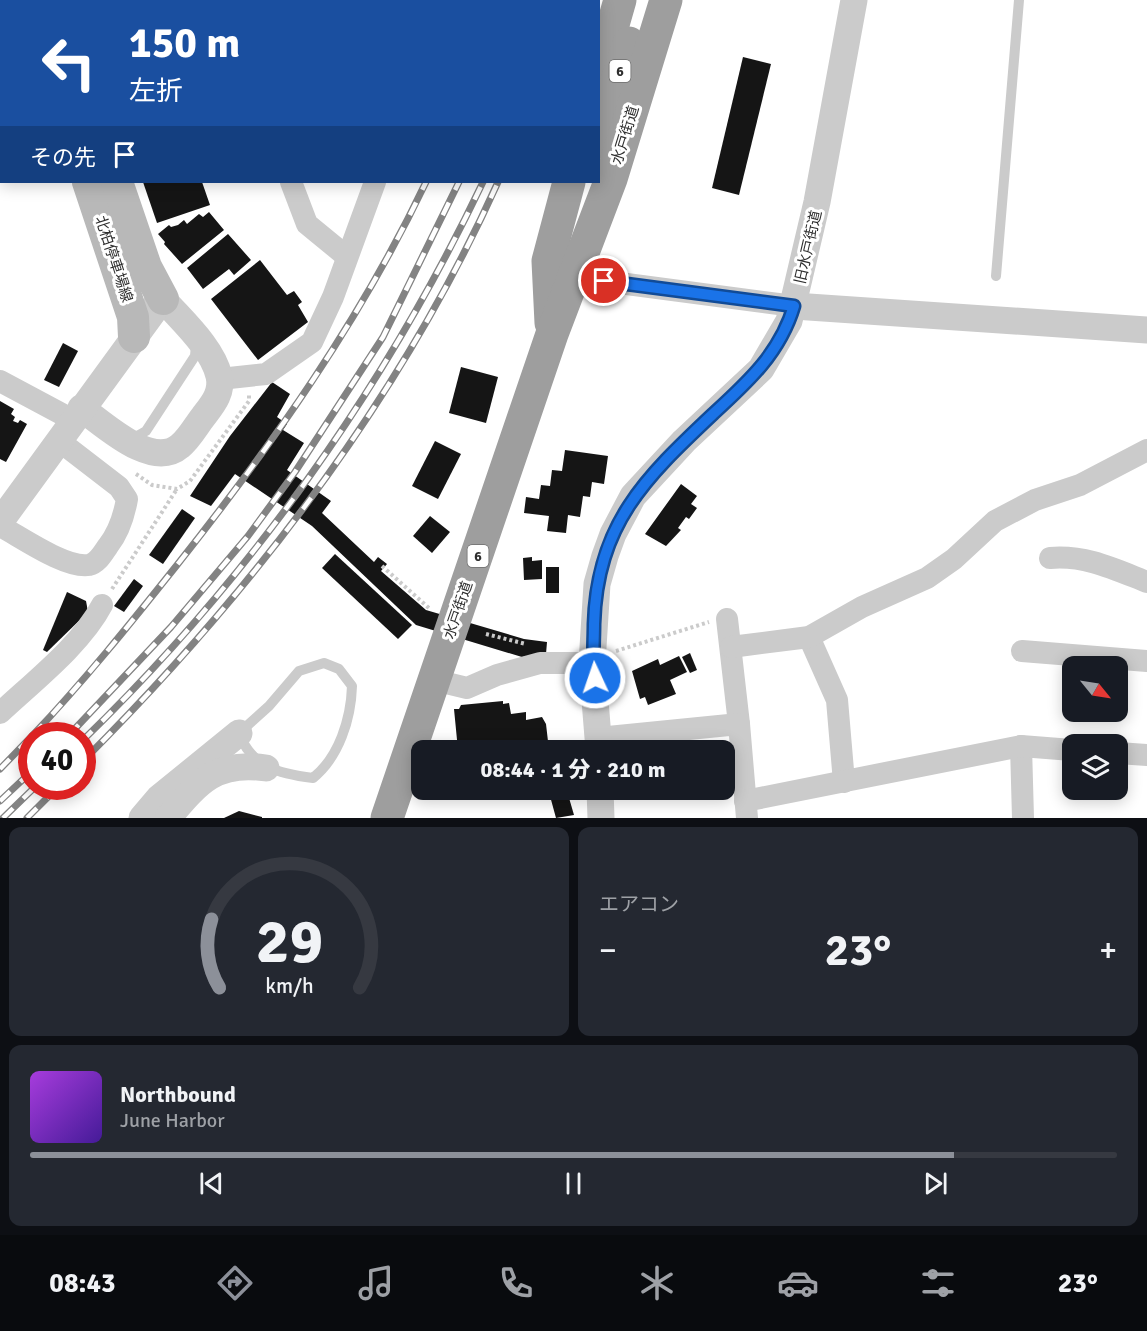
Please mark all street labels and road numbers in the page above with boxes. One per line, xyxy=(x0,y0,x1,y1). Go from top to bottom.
road number: 6 xyxy=(610,60,630,82)
street label: 水戸街道 xyxy=(608,104,642,166)
street label: 旧水戸街道 xyxy=(791,208,825,286)
street label: 北柏停車場線 xyxy=(92,213,136,305)
road number: 6 xyxy=(468,545,488,567)
street label: 水戸街道 xyxy=(440,579,476,641)

